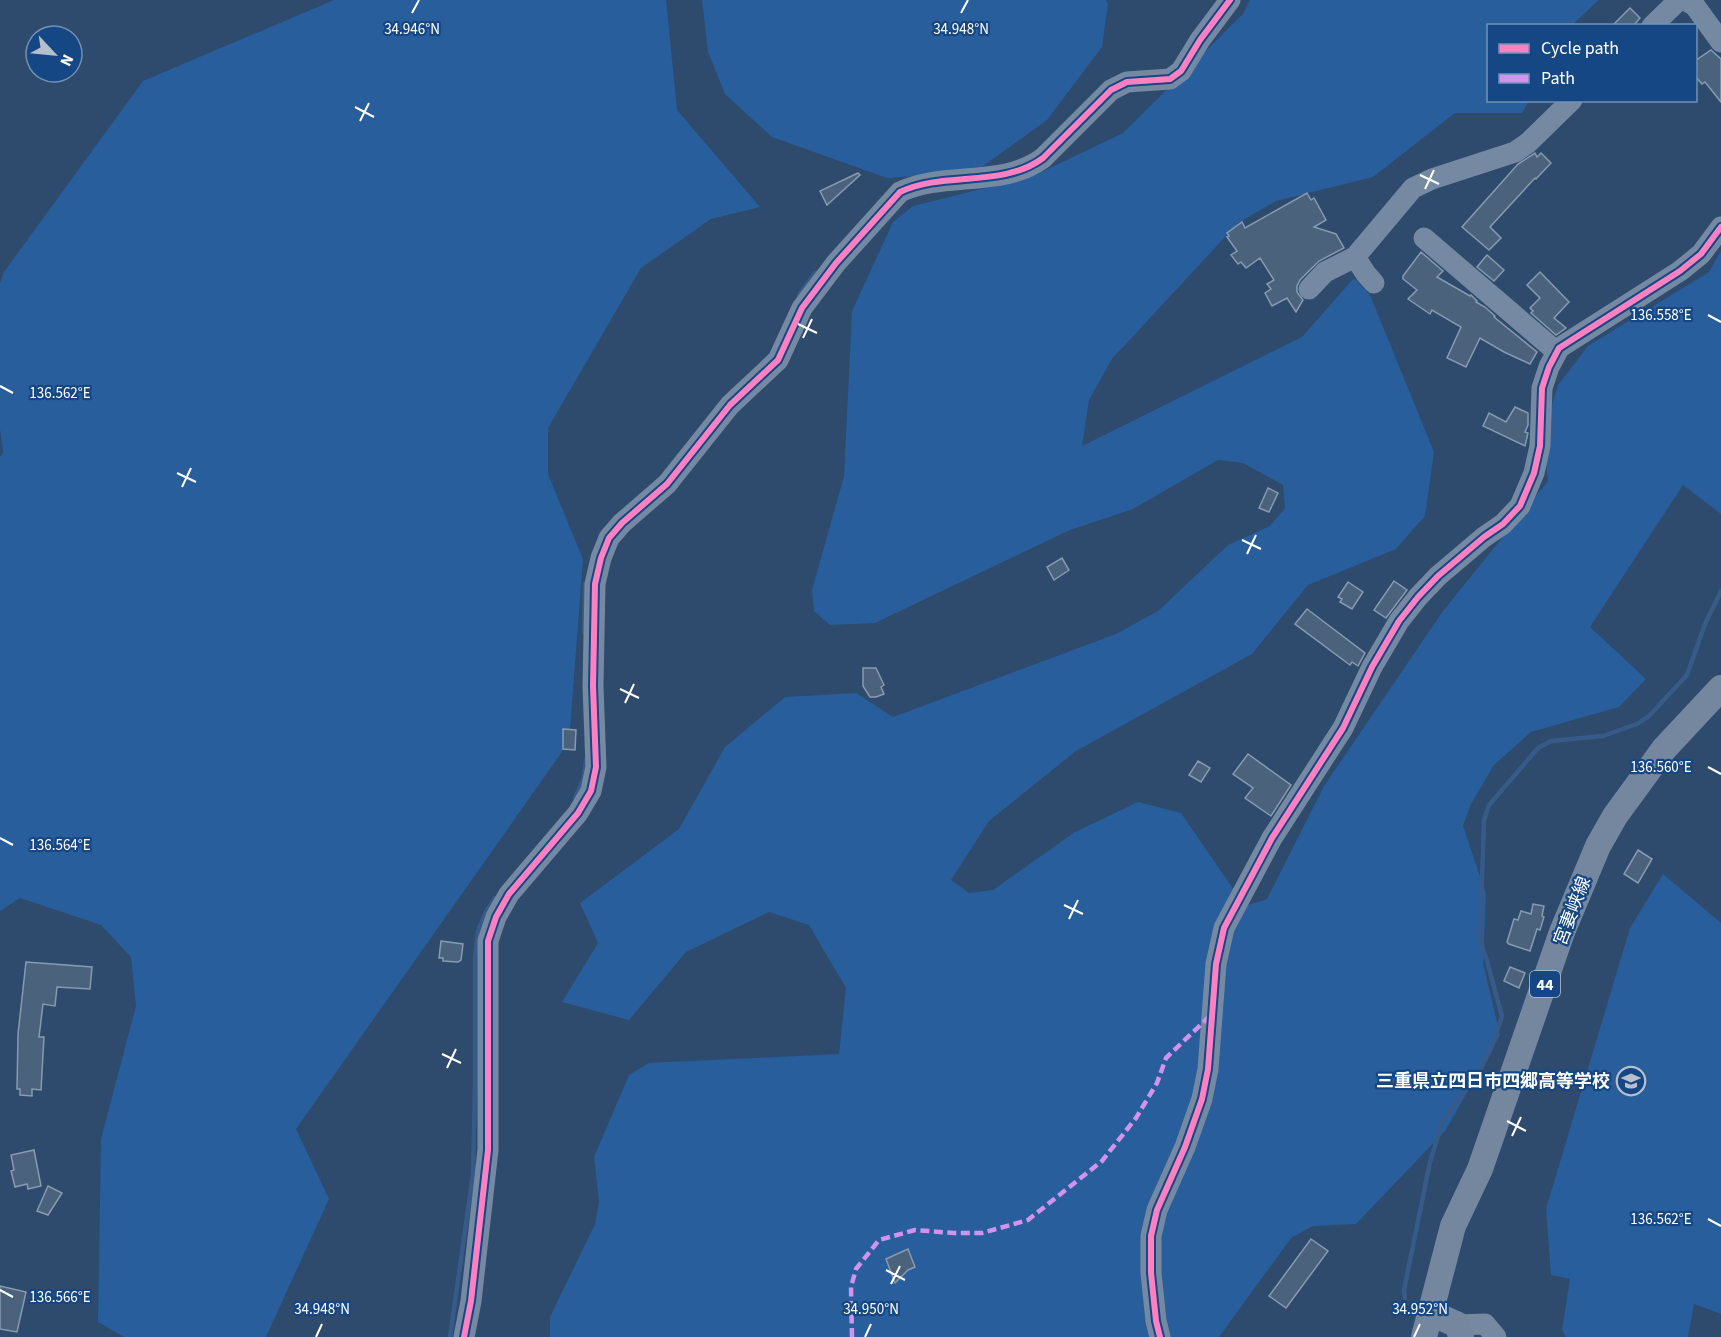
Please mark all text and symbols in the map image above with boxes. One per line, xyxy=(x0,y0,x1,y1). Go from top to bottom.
text: 34.946°N xyxy=(384,19,440,40)
text: 34.948°N xyxy=(933,19,989,40)
north arrow xyxy=(24,24,84,84)
legend xyxy=(1487,24,1697,102)
text: Cycle path xyxy=(1541,36,1619,61)
text: N xyxy=(54,51,79,70)
text: Path xyxy=(1541,66,1575,91)
text: 136.558°E xyxy=(1630,305,1692,326)
text: 136.562°E xyxy=(29,383,91,404)
text: 136.560°E xyxy=(1630,757,1692,778)
text: 136.564°E xyxy=(29,835,91,856)
street label: 宮妻峡線 xyxy=(1548,873,1597,949)
road number: 44 xyxy=(1530,971,1560,997)
school or university icon: 三重県立四日市四郷高等学校 xyxy=(1615,1065,1647,1097)
place label: 三重県立四日市四郷高等学校 xyxy=(1376,1069,1610,1094)
text: 136.562°E xyxy=(1630,1209,1692,1230)
text: 136.566°E xyxy=(29,1287,91,1308)
text: 34.948°N xyxy=(294,1299,350,1320)
text: 34.950°N xyxy=(843,1299,899,1320)
text: 34.952°N xyxy=(1392,1299,1448,1320)

